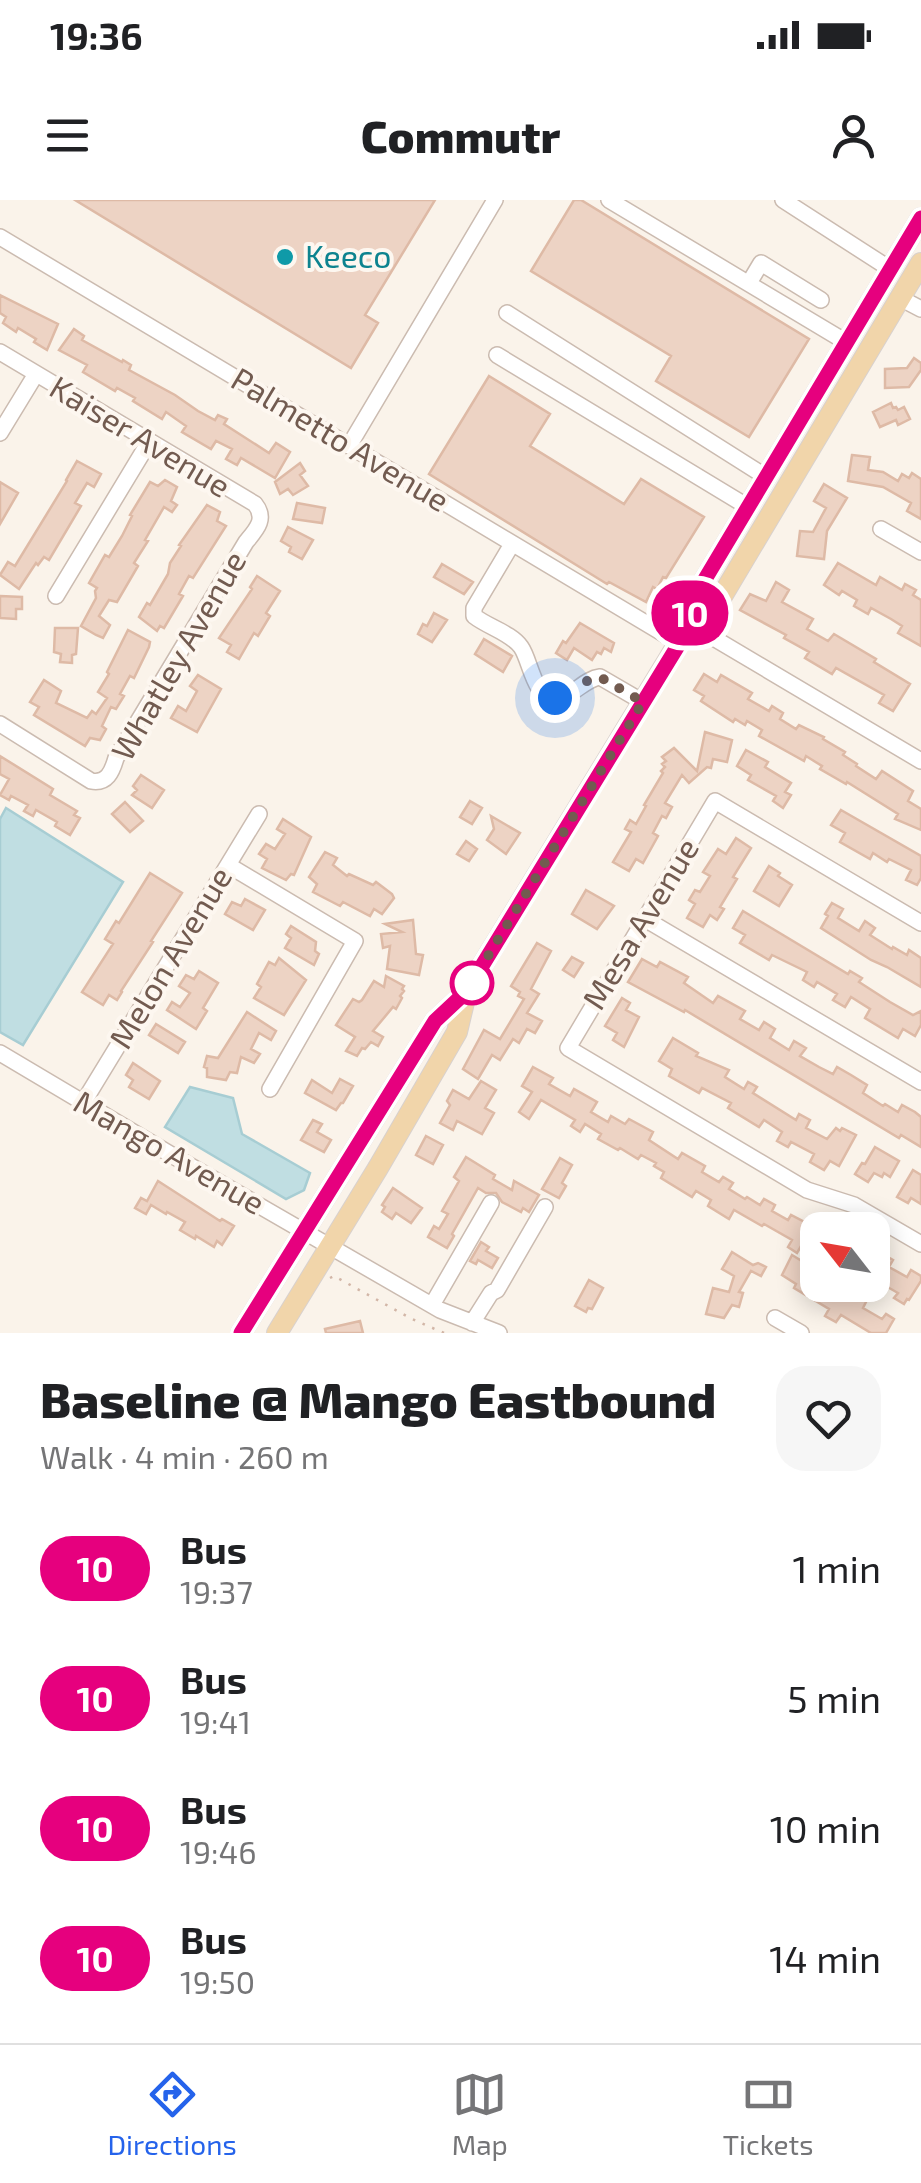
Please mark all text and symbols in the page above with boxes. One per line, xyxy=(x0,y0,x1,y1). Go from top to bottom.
text: 19:36 xyxy=(50,12,143,58)
icon: menu xyxy=(40,108,95,163)
text: Commutr xyxy=(361,108,560,162)
icon: person xyxy=(826,108,881,163)
place label: Keeco xyxy=(305,236,391,274)
marker: Keeco xyxy=(274,246,296,268)
street label: Palmetto Avenue xyxy=(225,358,457,518)
street label: Kaiser Avenue xyxy=(44,367,238,504)
street label: Whatley Avenue xyxy=(102,544,252,766)
line badge: 10 xyxy=(645,580,735,646)
text: 10 xyxy=(671,592,709,634)
your location xyxy=(530,673,580,723)
street label: Mesa Avenue xyxy=(573,831,705,1015)
street label: Melon Avenue xyxy=(100,859,238,1055)
unlabelled marker xyxy=(451,962,493,1004)
street label: Mango Avenue xyxy=(68,1081,272,1221)
north arrow xyxy=(800,1212,890,1302)
map controls xyxy=(800,1212,890,1302)
button: heart xyxy=(776,1366,881,1471)
text: Baseline @ Mango Eastbound xyxy=(40,1370,716,1428)
text: Walk · 4 min · 260 m xyxy=(40,1437,329,1475)
text: Bus xyxy=(180,1526,247,1572)
text: 1 min xyxy=(793,1545,881,1591)
text: 10 xyxy=(76,1547,114,1589)
text: 19:37 xyxy=(180,1572,253,1610)
text: Bus xyxy=(180,1656,247,1702)
text: 5 min xyxy=(787,1675,881,1721)
text: 10 xyxy=(76,1677,114,1719)
text: 19:41 xyxy=(180,1702,251,1740)
text: Bus xyxy=(180,1786,247,1832)
text: 10 min xyxy=(770,1805,881,1851)
text: 10 xyxy=(76,1807,114,1849)
text: 19:46 xyxy=(180,1832,257,1870)
text: Bus xyxy=(180,1916,247,1962)
text: 14 min xyxy=(769,1935,881,1981)
text: 10 xyxy=(76,1937,114,1979)
text: 19:50 xyxy=(180,1962,255,2000)
tab: Directions xyxy=(108,2067,237,2161)
tab: Map xyxy=(452,2067,508,2161)
tab: Tickets xyxy=(723,2067,813,2161)

